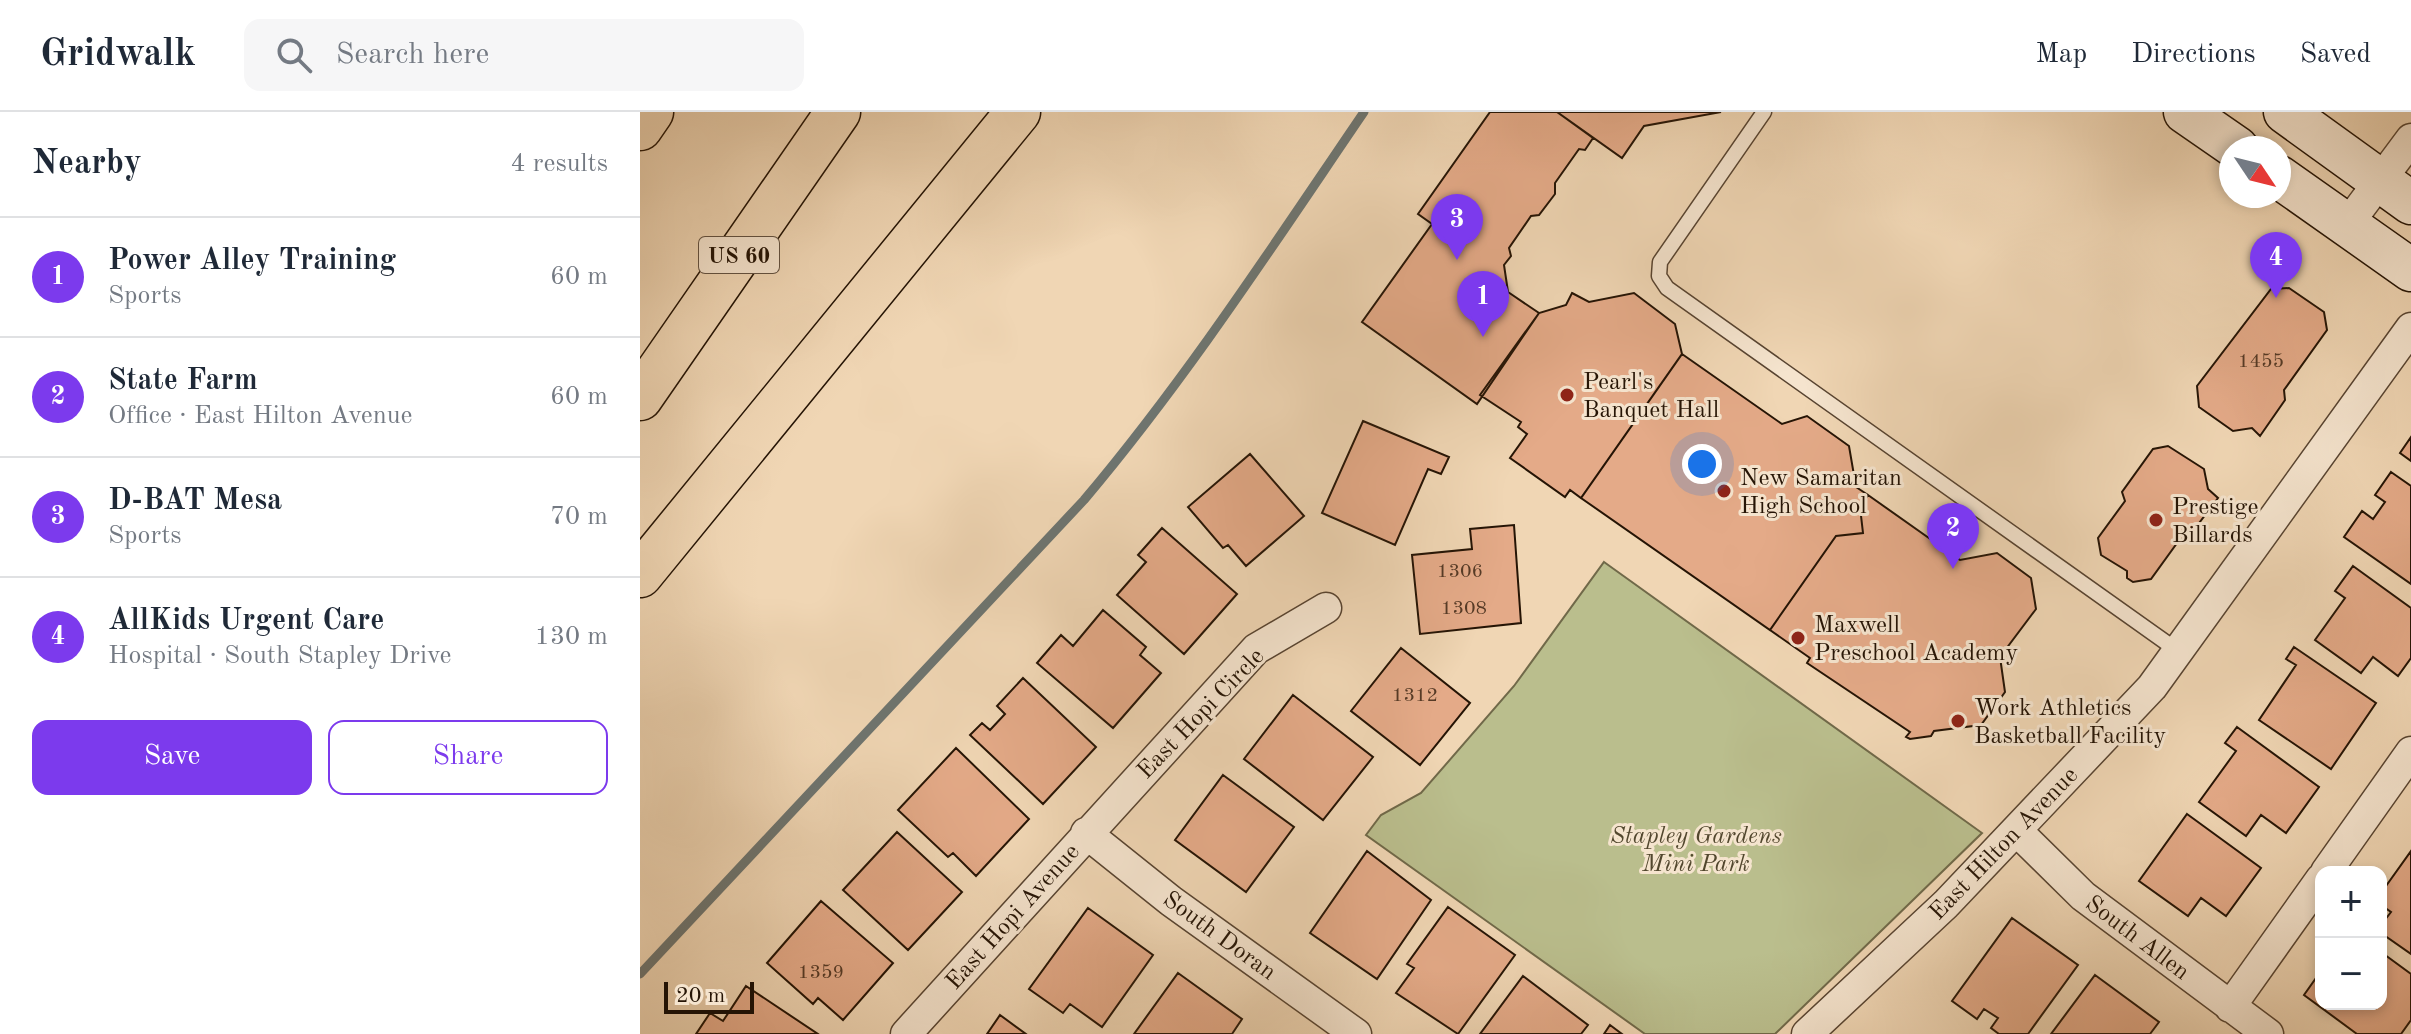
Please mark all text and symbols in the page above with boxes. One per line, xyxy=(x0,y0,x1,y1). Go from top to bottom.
search box xyxy=(244,19,804,91)
icon: search xyxy=(272,33,316,77)
text: Gridwalk xyxy=(40,36,196,74)
text: Search here xyxy=(336,40,489,70)
text: Map xyxy=(2035,41,2087,69)
text: Directions xyxy=(2131,41,2256,69)
text: Saved xyxy=(2300,41,2371,69)
north arrow xyxy=(2219,136,2291,208)
text: Nearby xyxy=(32,147,142,181)
text: 4 results xyxy=(510,151,608,177)
pin: 3 xyxy=(1431,194,1483,260)
pin: 4 xyxy=(2250,232,2302,298)
road number: US 60 xyxy=(699,237,779,273)
text: Power Alley Training xyxy=(108,246,396,276)
text: 1 xyxy=(50,264,66,290)
text: 60 m xyxy=(550,264,608,290)
pin: 1 xyxy=(1457,271,1509,337)
text: Sports xyxy=(108,283,182,309)
house number: 1455 xyxy=(2238,352,2284,372)
text: State Farm xyxy=(108,366,258,396)
place label: Pearl's Banquet Hall xyxy=(1583,371,1719,423)
text: 2 xyxy=(50,384,66,410)
text: 60 m xyxy=(550,384,608,410)
marker: Pearl's Banquet Hall xyxy=(1558,386,1576,404)
text: Office · East Hilton Avenue xyxy=(108,403,413,429)
your location xyxy=(1682,444,1722,484)
place label: New Samaritan High School xyxy=(1740,467,1902,519)
marker: New Samaritan High School xyxy=(1715,482,1733,500)
text: D-BAT Mesa xyxy=(108,486,282,516)
place label: Prestige Billards xyxy=(2172,496,2259,548)
pin: 2 xyxy=(1927,503,1979,569)
text: 3 xyxy=(50,504,66,530)
text: 70 m xyxy=(550,504,608,530)
marker: Prestige Billards xyxy=(2147,511,2165,529)
text: Sports xyxy=(108,523,182,549)
house number: 1306 xyxy=(1437,562,1483,582)
house number: 1308 xyxy=(1441,599,1487,619)
text: AllKids Urgent Care xyxy=(108,606,384,636)
place label: Maxwell Preschool Academy xyxy=(1814,614,2018,666)
text: 4 xyxy=(50,624,66,650)
text: 130 m xyxy=(535,624,608,650)
marker: Maxwell Preschool Academy xyxy=(1789,629,1807,647)
text: Hospital · South Stapley Drive xyxy=(108,643,451,669)
street label: East Hopi Circle xyxy=(1133,645,1269,784)
house number: 1312 xyxy=(1392,686,1438,706)
place label: Work Athletics Basketball Facility xyxy=(1974,697,2166,749)
marker: Work Athletics Basketball Facility xyxy=(1949,712,1967,730)
button: Save xyxy=(32,720,312,795)
button: Share xyxy=(328,720,608,795)
street label: East Hilton Avenue xyxy=(1926,763,2083,925)
park label: Stapley Gardens Mini Park xyxy=(1610,825,1782,877)
street label: East Hopi Avenue xyxy=(942,840,1085,995)
map controls xyxy=(2315,866,2387,1010)
button: + xyxy=(2315,866,2387,938)
street label: South Doran xyxy=(1158,888,1280,985)
street label: South Allen xyxy=(2080,892,2193,985)
button: − xyxy=(2315,938,2387,1010)
house number: 1359 xyxy=(798,963,844,983)
scale bar xyxy=(664,978,754,1014)
text: 20 m xyxy=(676,985,725,1007)

